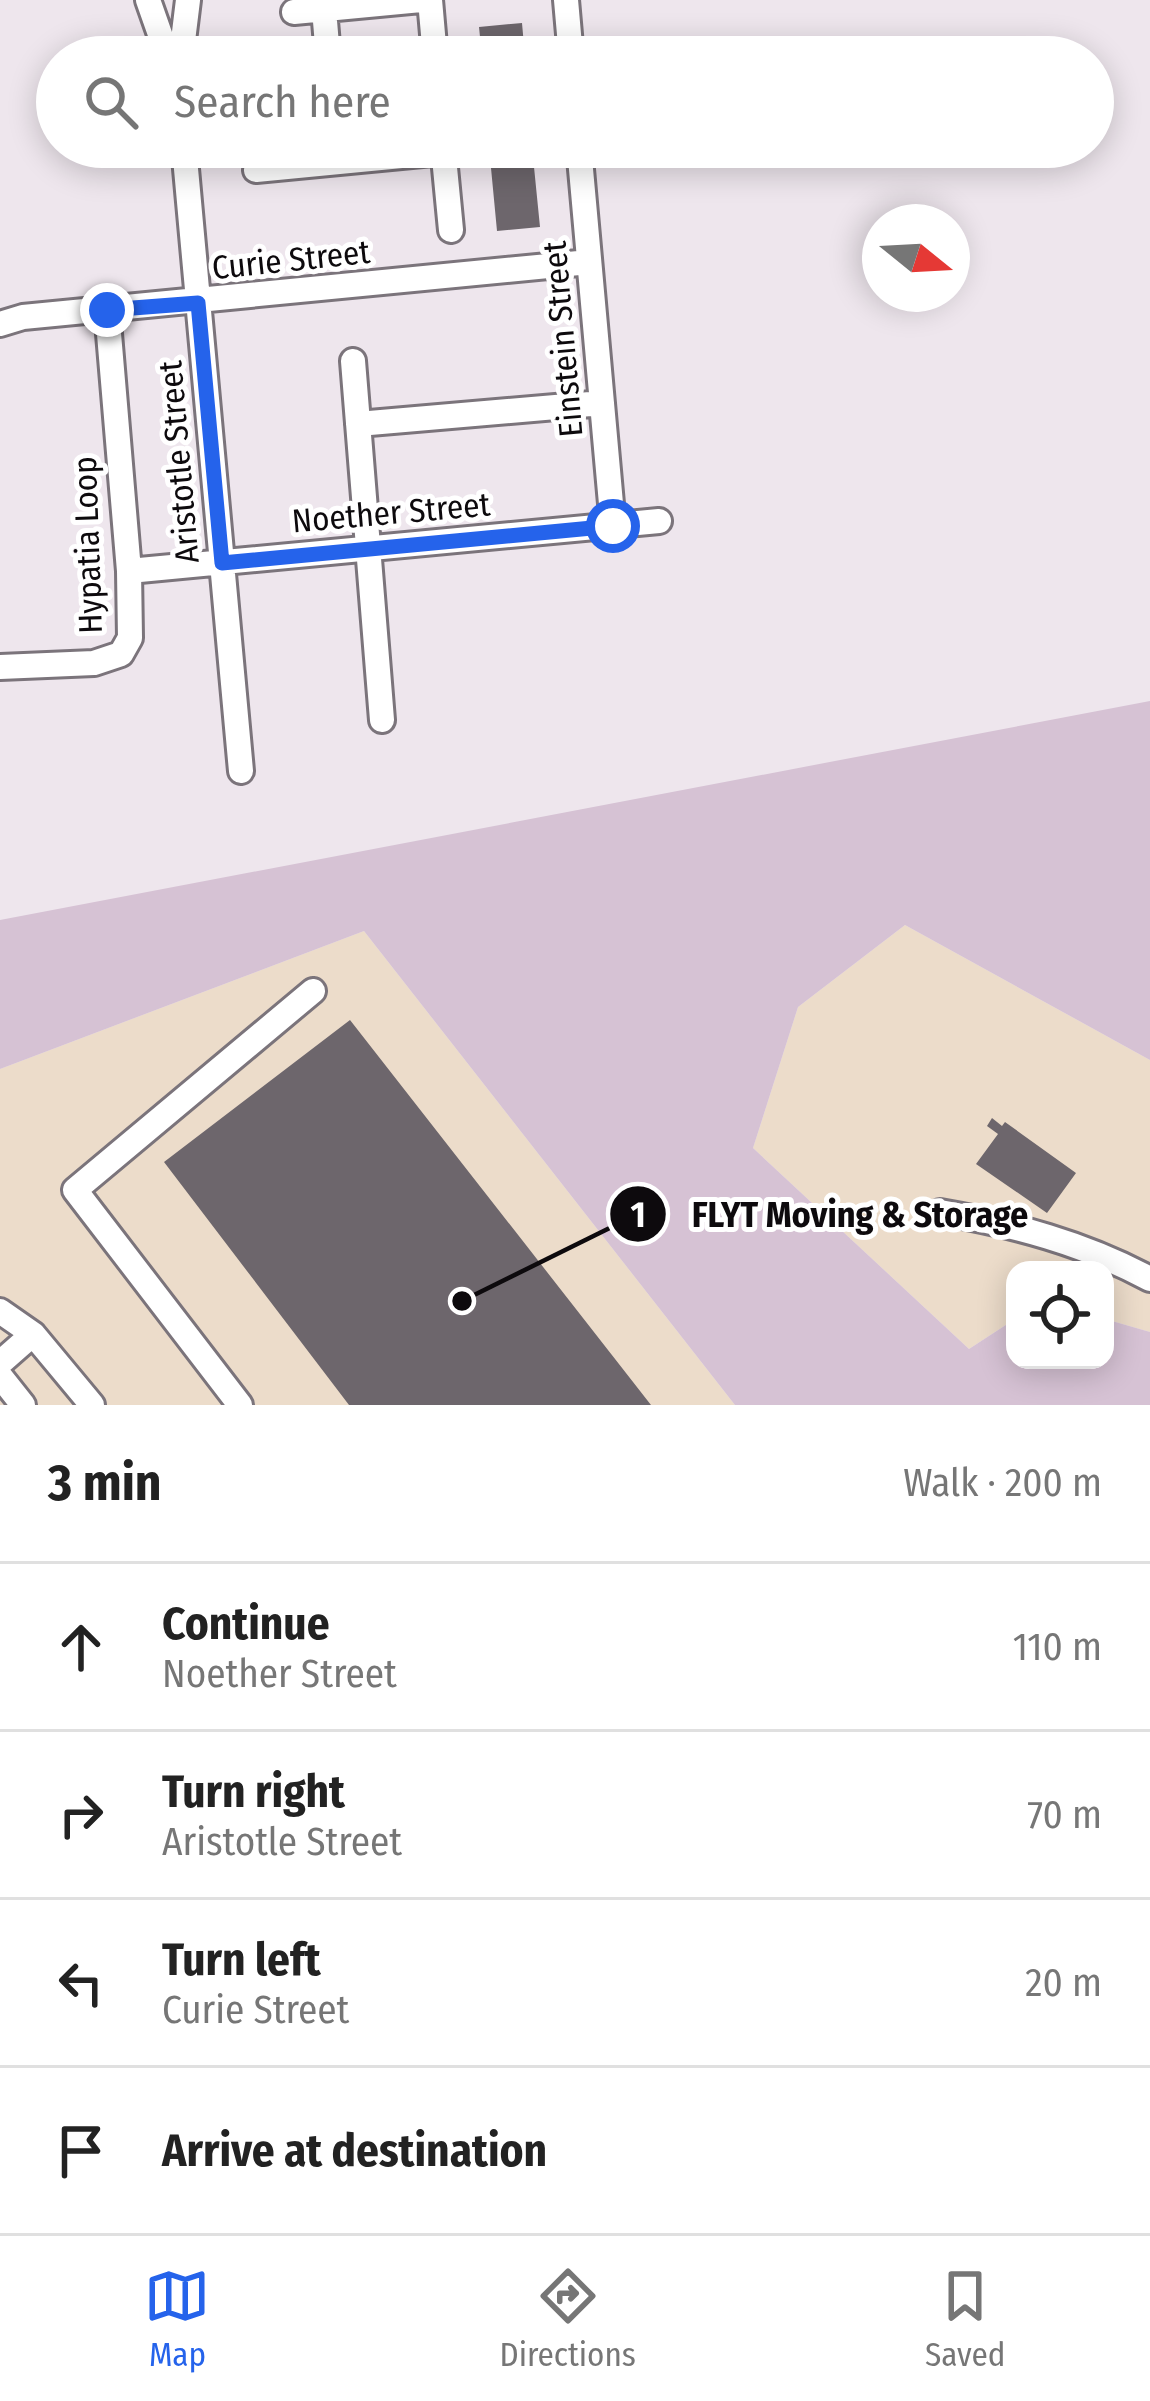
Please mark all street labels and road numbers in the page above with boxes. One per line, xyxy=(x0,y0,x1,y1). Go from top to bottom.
street label: Curie Street xyxy=(210,232,372,288)
street label: Einstein Street xyxy=(534,239,591,439)
street label: Aristotle Street xyxy=(150,359,208,565)
street label: Hypatia Loop xyxy=(65,456,111,634)
street label: Noether Street xyxy=(290,484,492,542)

